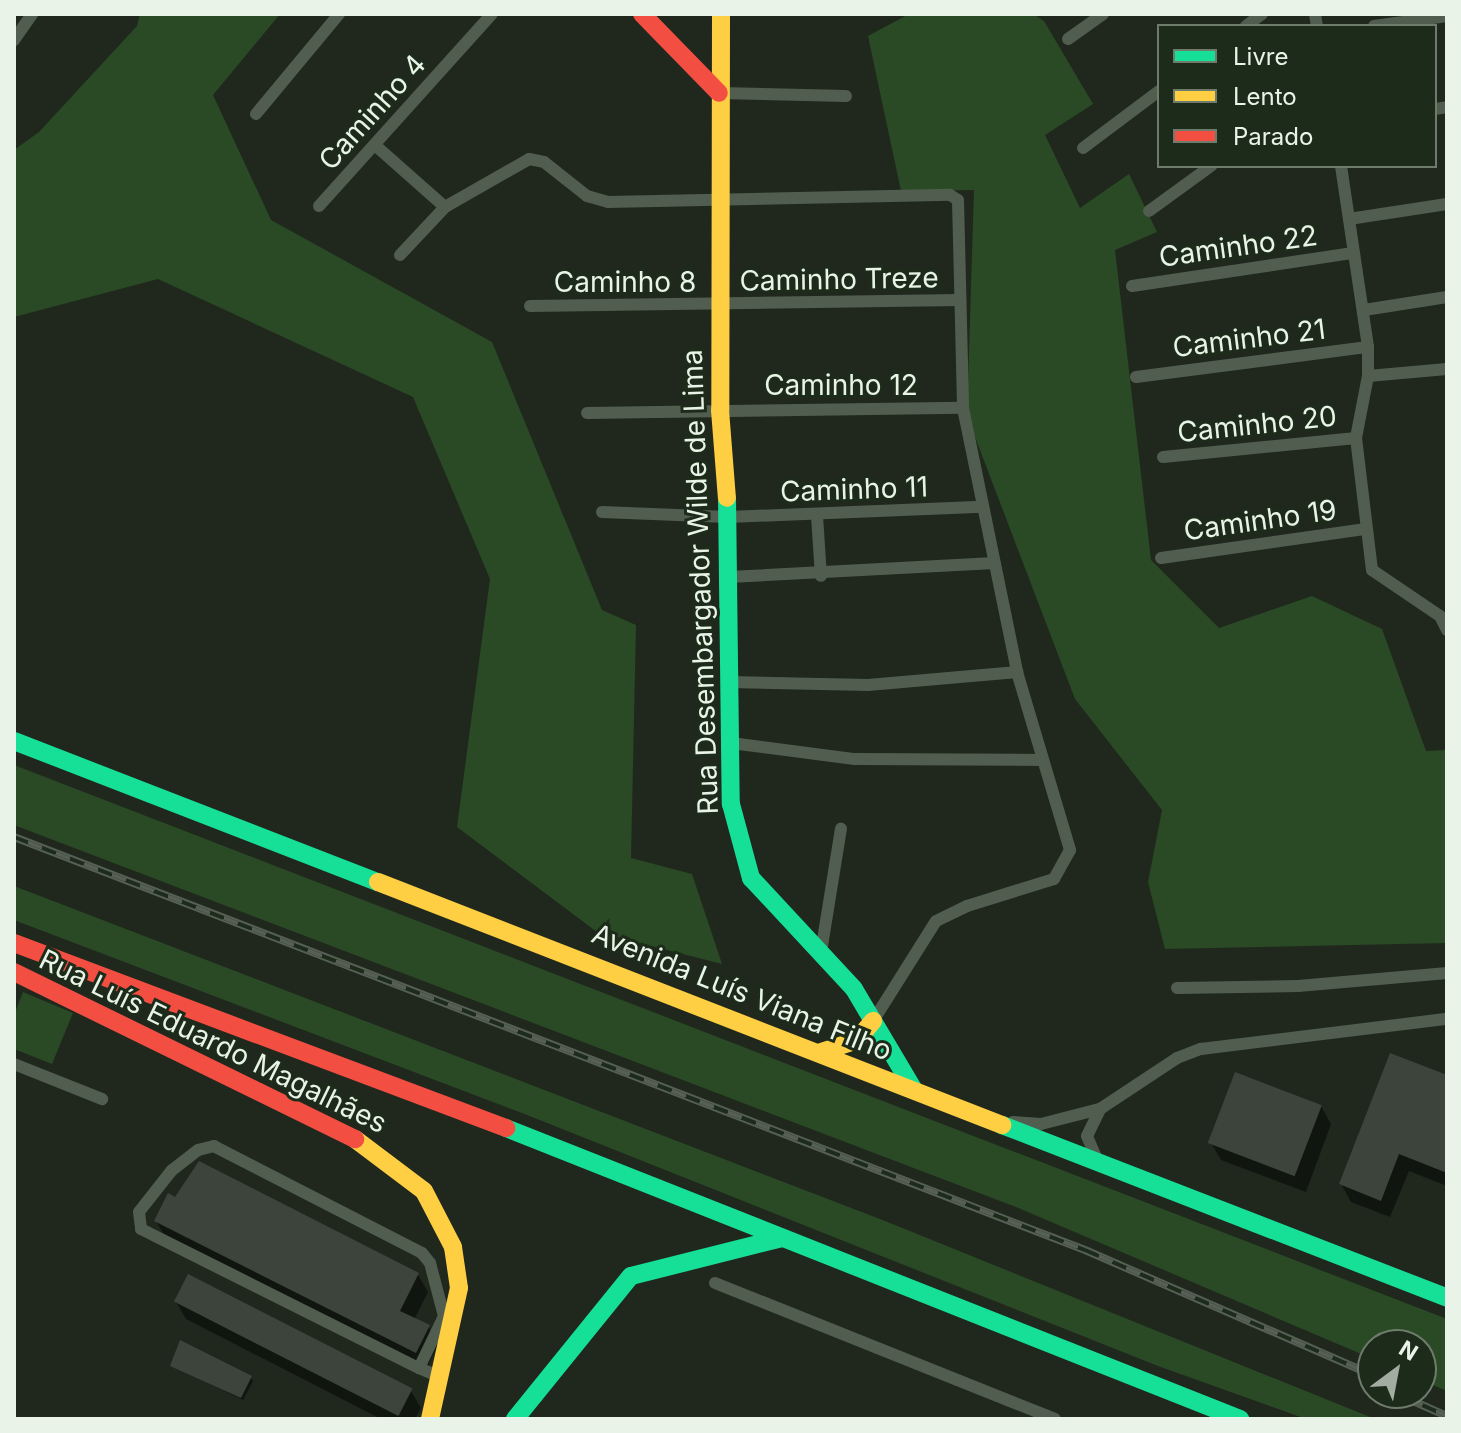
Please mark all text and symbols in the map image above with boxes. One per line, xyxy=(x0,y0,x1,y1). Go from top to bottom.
legend xyxy=(1157,24,1437,168)
text: Livre xyxy=(1233,42,1289,71)
street label: Caminho 4 xyxy=(312,47,432,177)
text: Lento xyxy=(1233,82,1297,111)
text: Parado xyxy=(1233,122,1313,151)
street label: Caminho 22 xyxy=(1157,218,1319,274)
street label: Caminho Treze xyxy=(739,260,939,298)
street label: Caminho 8 xyxy=(554,265,696,299)
street label: Caminho 21 xyxy=(1171,312,1327,364)
street label: Rua Desembargador Wilde de Lima xyxy=(675,349,725,815)
street label: Caminho 12 xyxy=(764,368,918,402)
street label: Caminho 20 xyxy=(1176,399,1338,449)
street label: Caminho 11 xyxy=(779,470,929,508)
street label: Caminho 19 xyxy=(1181,493,1339,547)
street label: Avenida Luís Viana Filho xyxy=(587,916,897,1068)
street label: Rua Luís Eduardo Magalhães xyxy=(34,942,392,1140)
north arrow xyxy=(1357,1329,1437,1409)
text: N xyxy=(1395,1335,1423,1366)

